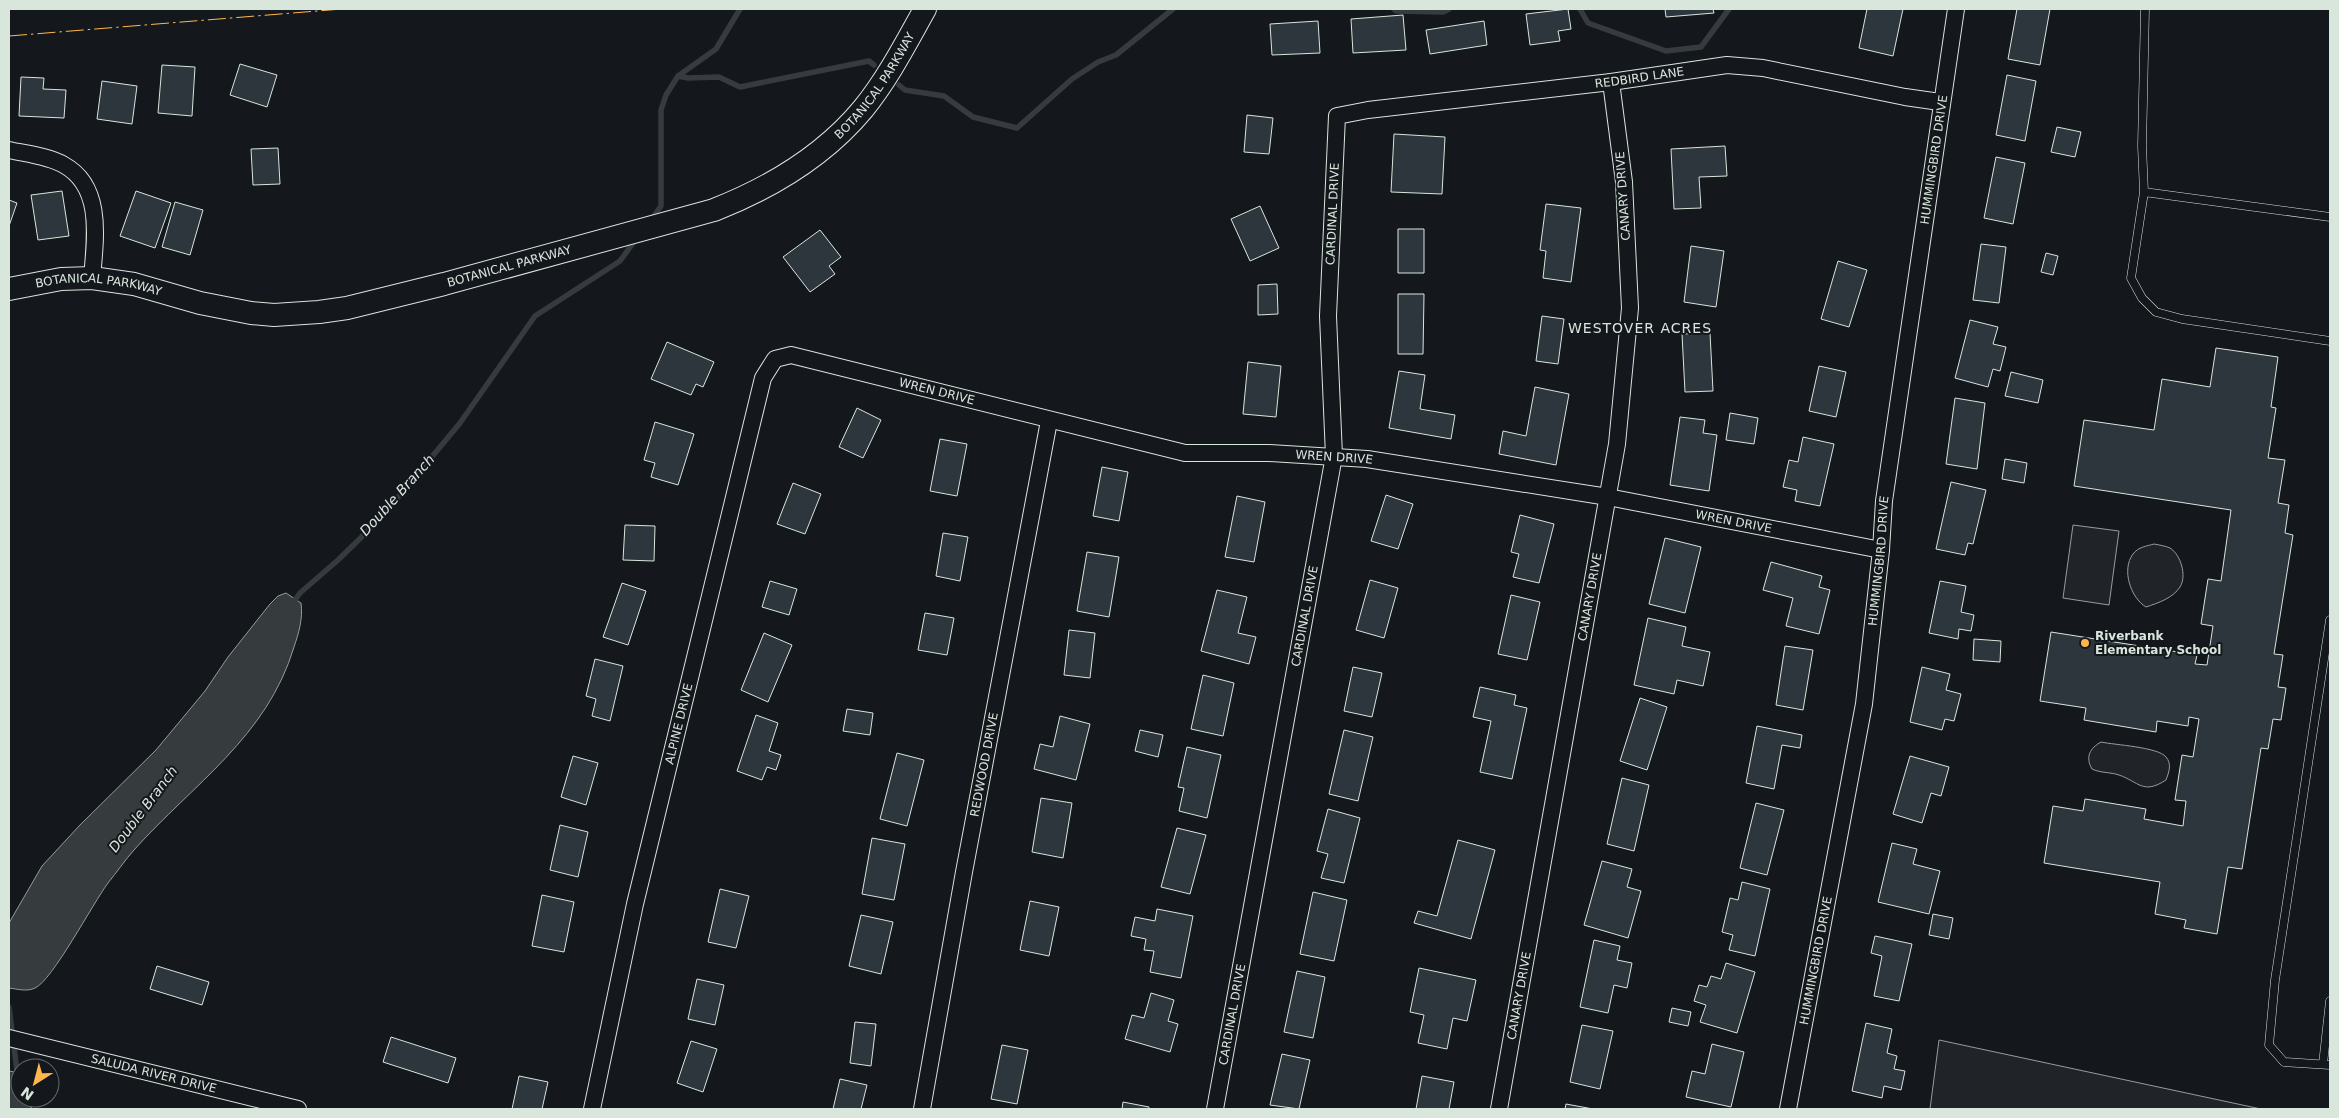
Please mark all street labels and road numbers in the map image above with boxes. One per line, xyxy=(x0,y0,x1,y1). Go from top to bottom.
street label: BOTANICAL PARKWAY xyxy=(832,30,918,142)
street label: REDBIRD LANE xyxy=(1594,64,1685,91)
street label: HUMMINGBIRD DRIVE xyxy=(1918,94,1950,225)
street label: CANARY DRIVE xyxy=(1613,151,1633,241)
street label: CARDINAL DRIVE xyxy=(1323,163,1342,265)
street label: BOTANICAL PARKWAY xyxy=(446,242,573,290)
street label: BOTANICAL PARKWAY xyxy=(34,271,164,299)
street label: WREN DRIVE xyxy=(897,375,976,407)
street label: WREN DRIVE xyxy=(1295,448,1374,467)
street label: HUMMINGBIRD DRIVE xyxy=(1866,495,1892,627)
street label: WREN DRIVE xyxy=(1694,507,1773,536)
street label: CANARY DRIVE xyxy=(1575,552,1605,642)
street label: CARDINAL DRIVE xyxy=(1289,564,1321,668)
street label: ALPINE DRIVE xyxy=(662,682,695,766)
street label: REDWOOD DRIVE xyxy=(968,711,1001,818)
street label: HUMMINGBIRD DRIVE xyxy=(1797,895,1835,1026)
street label: CANARY DRIVE xyxy=(1504,950,1534,1041)
street label: CARDINAL DRIVE xyxy=(1216,963,1248,1066)
street label: SALUDA RIVER DRIVE xyxy=(89,1051,218,1096)

